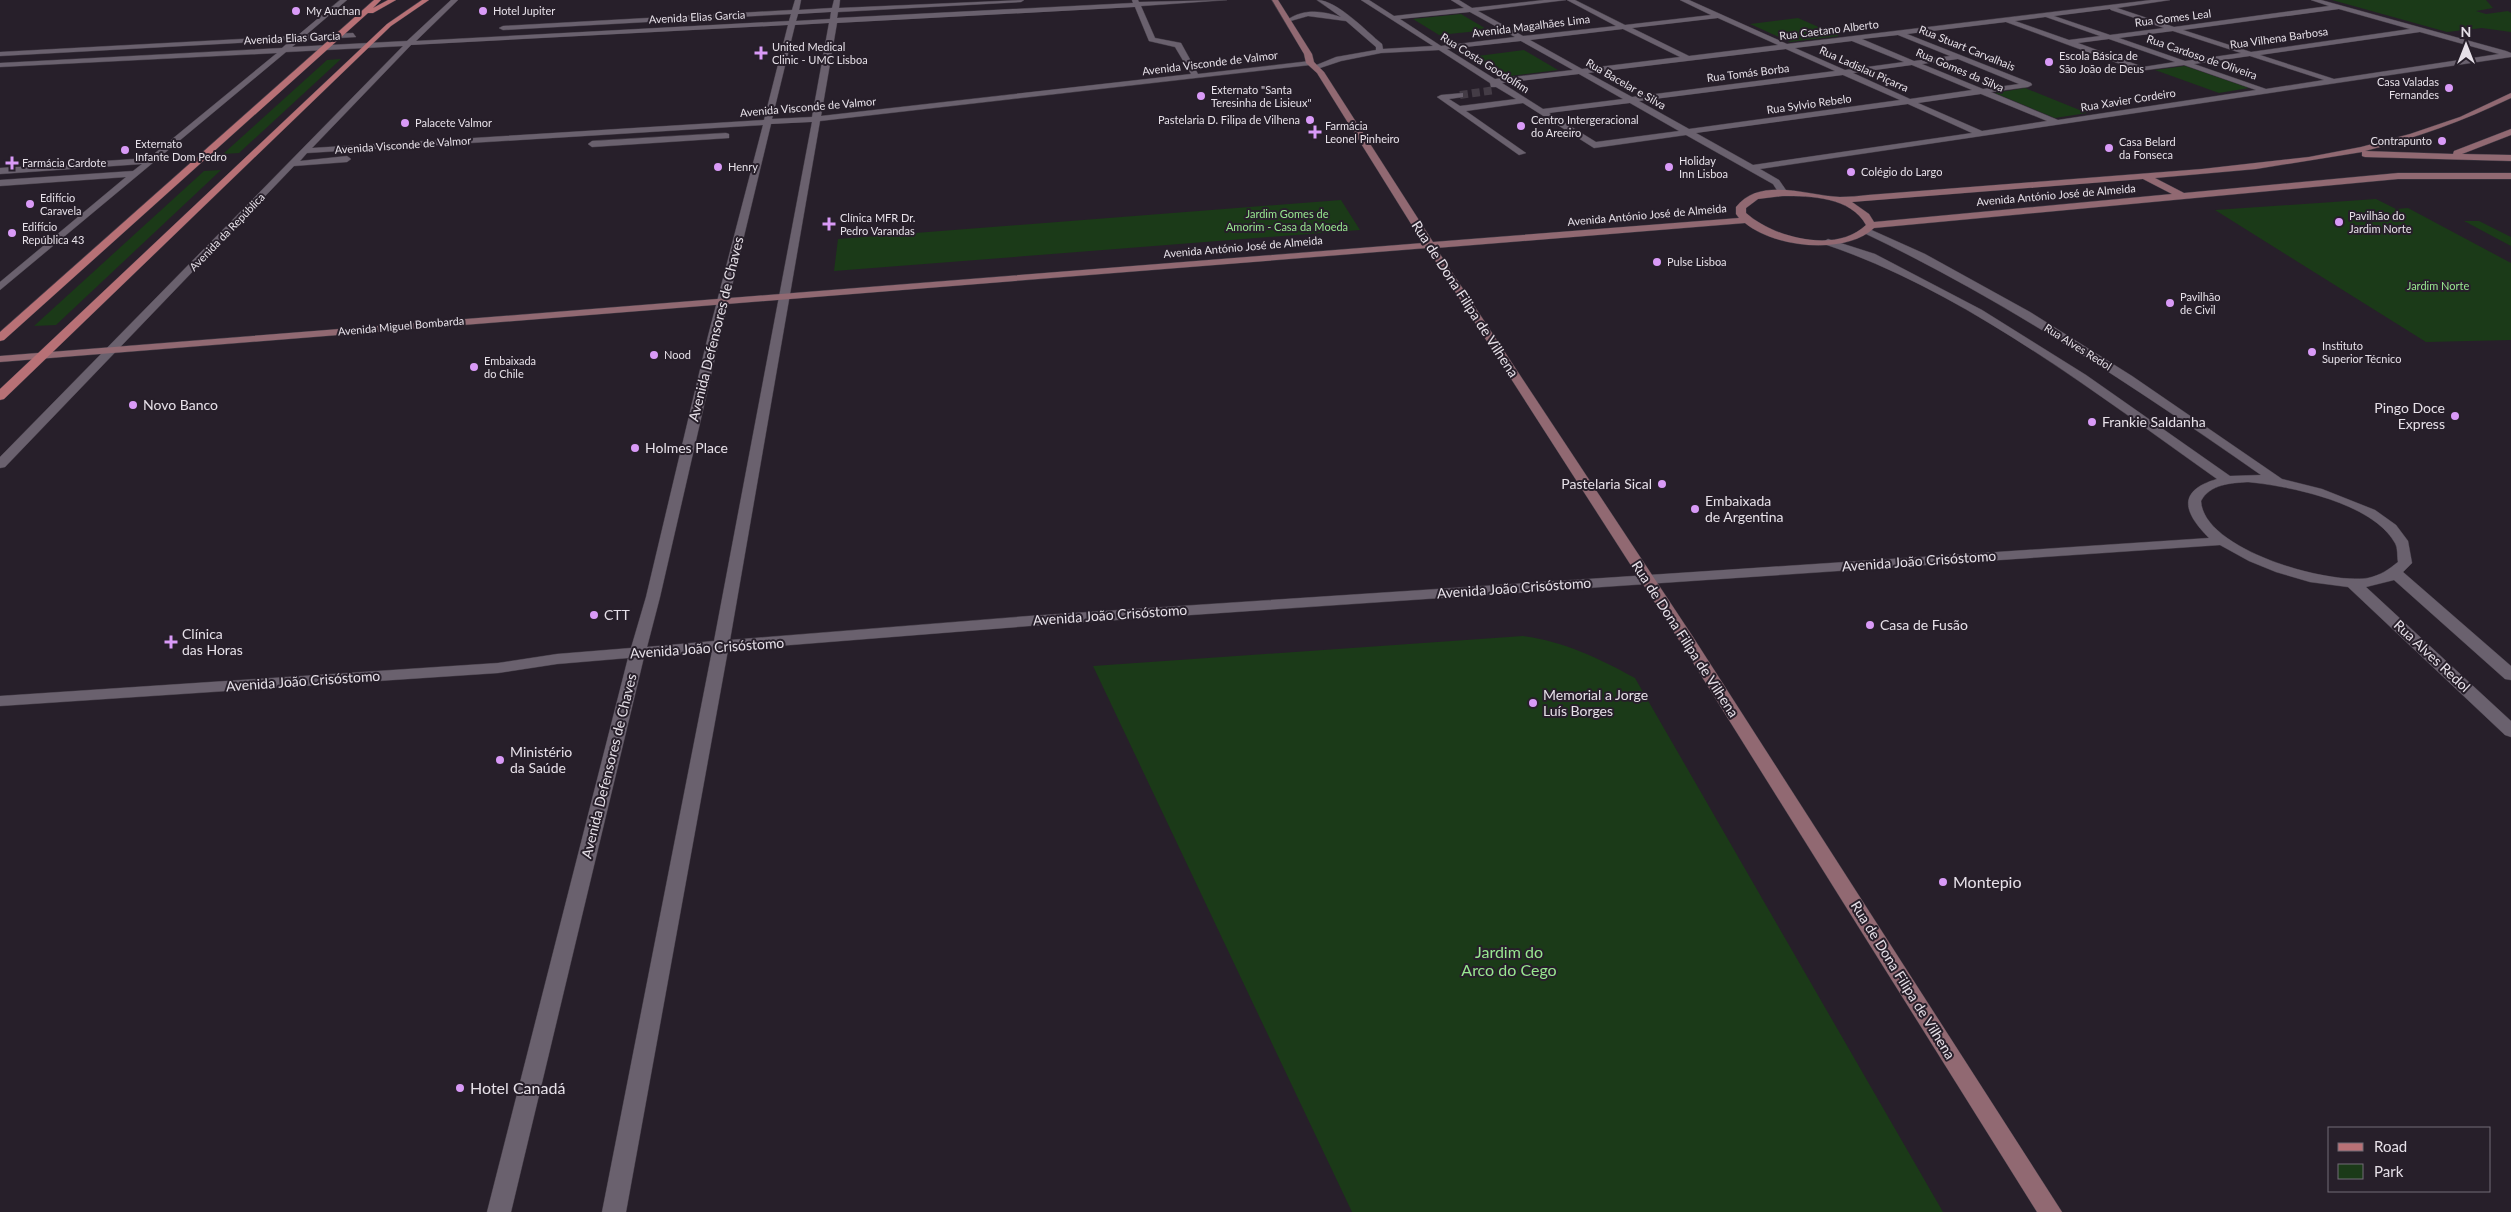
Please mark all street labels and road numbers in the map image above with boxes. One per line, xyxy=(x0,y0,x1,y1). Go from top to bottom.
street label: Rua Gomes Leal xyxy=(2134,6,2212,29)
street label: Avenida Elias Garcia xyxy=(648,7,746,26)
street label: Avenida Magalhães Lima xyxy=(1471,12,1591,39)
street label: Rua Caetano Alberto xyxy=(1778,17,1879,42)
street label: Rua Stuart Carvalhais xyxy=(1917,22,2017,73)
street label: Rua Vilhena Barbosa xyxy=(2229,24,2329,51)
street label: Avenida Elias Garcia xyxy=(243,28,341,47)
street label: Rua Costa Goodolfim xyxy=(1438,30,1532,95)
street label: Rua Cardoso de Oliveira xyxy=(2145,32,2259,82)
street label: Rua Ladislau Piçarra xyxy=(1818,43,1911,94)
street label: Rua Gomes da Silva xyxy=(1914,45,2006,94)
street label: Avenida Visconde de Valmor xyxy=(1141,48,1279,77)
street label: Rua Bacelar e Silva xyxy=(1584,55,1668,112)
street label: Rua Tomás Borba xyxy=(1706,61,1790,84)
street label: Rua Xavier Cordeiro xyxy=(2079,86,2176,113)
street label: Rua Sylvio Rebelo xyxy=(1766,91,1852,116)
street label: Avenida Visconde de Valmor xyxy=(739,94,877,119)
street label: Avenida Visconde de Valmor xyxy=(334,133,472,156)
street label: Avenida António José de Almeida xyxy=(1976,181,2136,208)
street label: Avenida da República xyxy=(186,190,267,273)
street label: Avenida António José de Almeida xyxy=(1567,201,1727,228)
street label: Rua de Dona Filipa de Vilhena xyxy=(1408,217,1522,380)
street label: Avenida António José de Almeida xyxy=(1163,233,1323,260)
street label: Avenida Defensores de Chaves xyxy=(684,235,747,423)
street label: Avenida Miguel Bombarda xyxy=(337,314,465,338)
street label: Rua Alves Redol xyxy=(2042,321,2114,372)
street label: Avenida João Crisóstomo xyxy=(1841,547,1997,574)
street label: Rua de Dona Filipa de Vilhena xyxy=(1628,557,1742,720)
street label: Avenida João Crisóstomo xyxy=(1436,574,1592,601)
street label: Avenida João Crisóstomo xyxy=(1032,601,1188,628)
street label: Rua Alves Redol xyxy=(2391,616,2474,695)
street label: Avenida João Crisóstomo xyxy=(629,634,785,661)
street label: Avenida João Crisóstomo xyxy=(225,667,381,694)
street label: Avenida Defensores de Chaves xyxy=(577,672,640,860)
street label: Rua de Dona Filipa de Vilhena xyxy=(1848,898,1959,1062)

